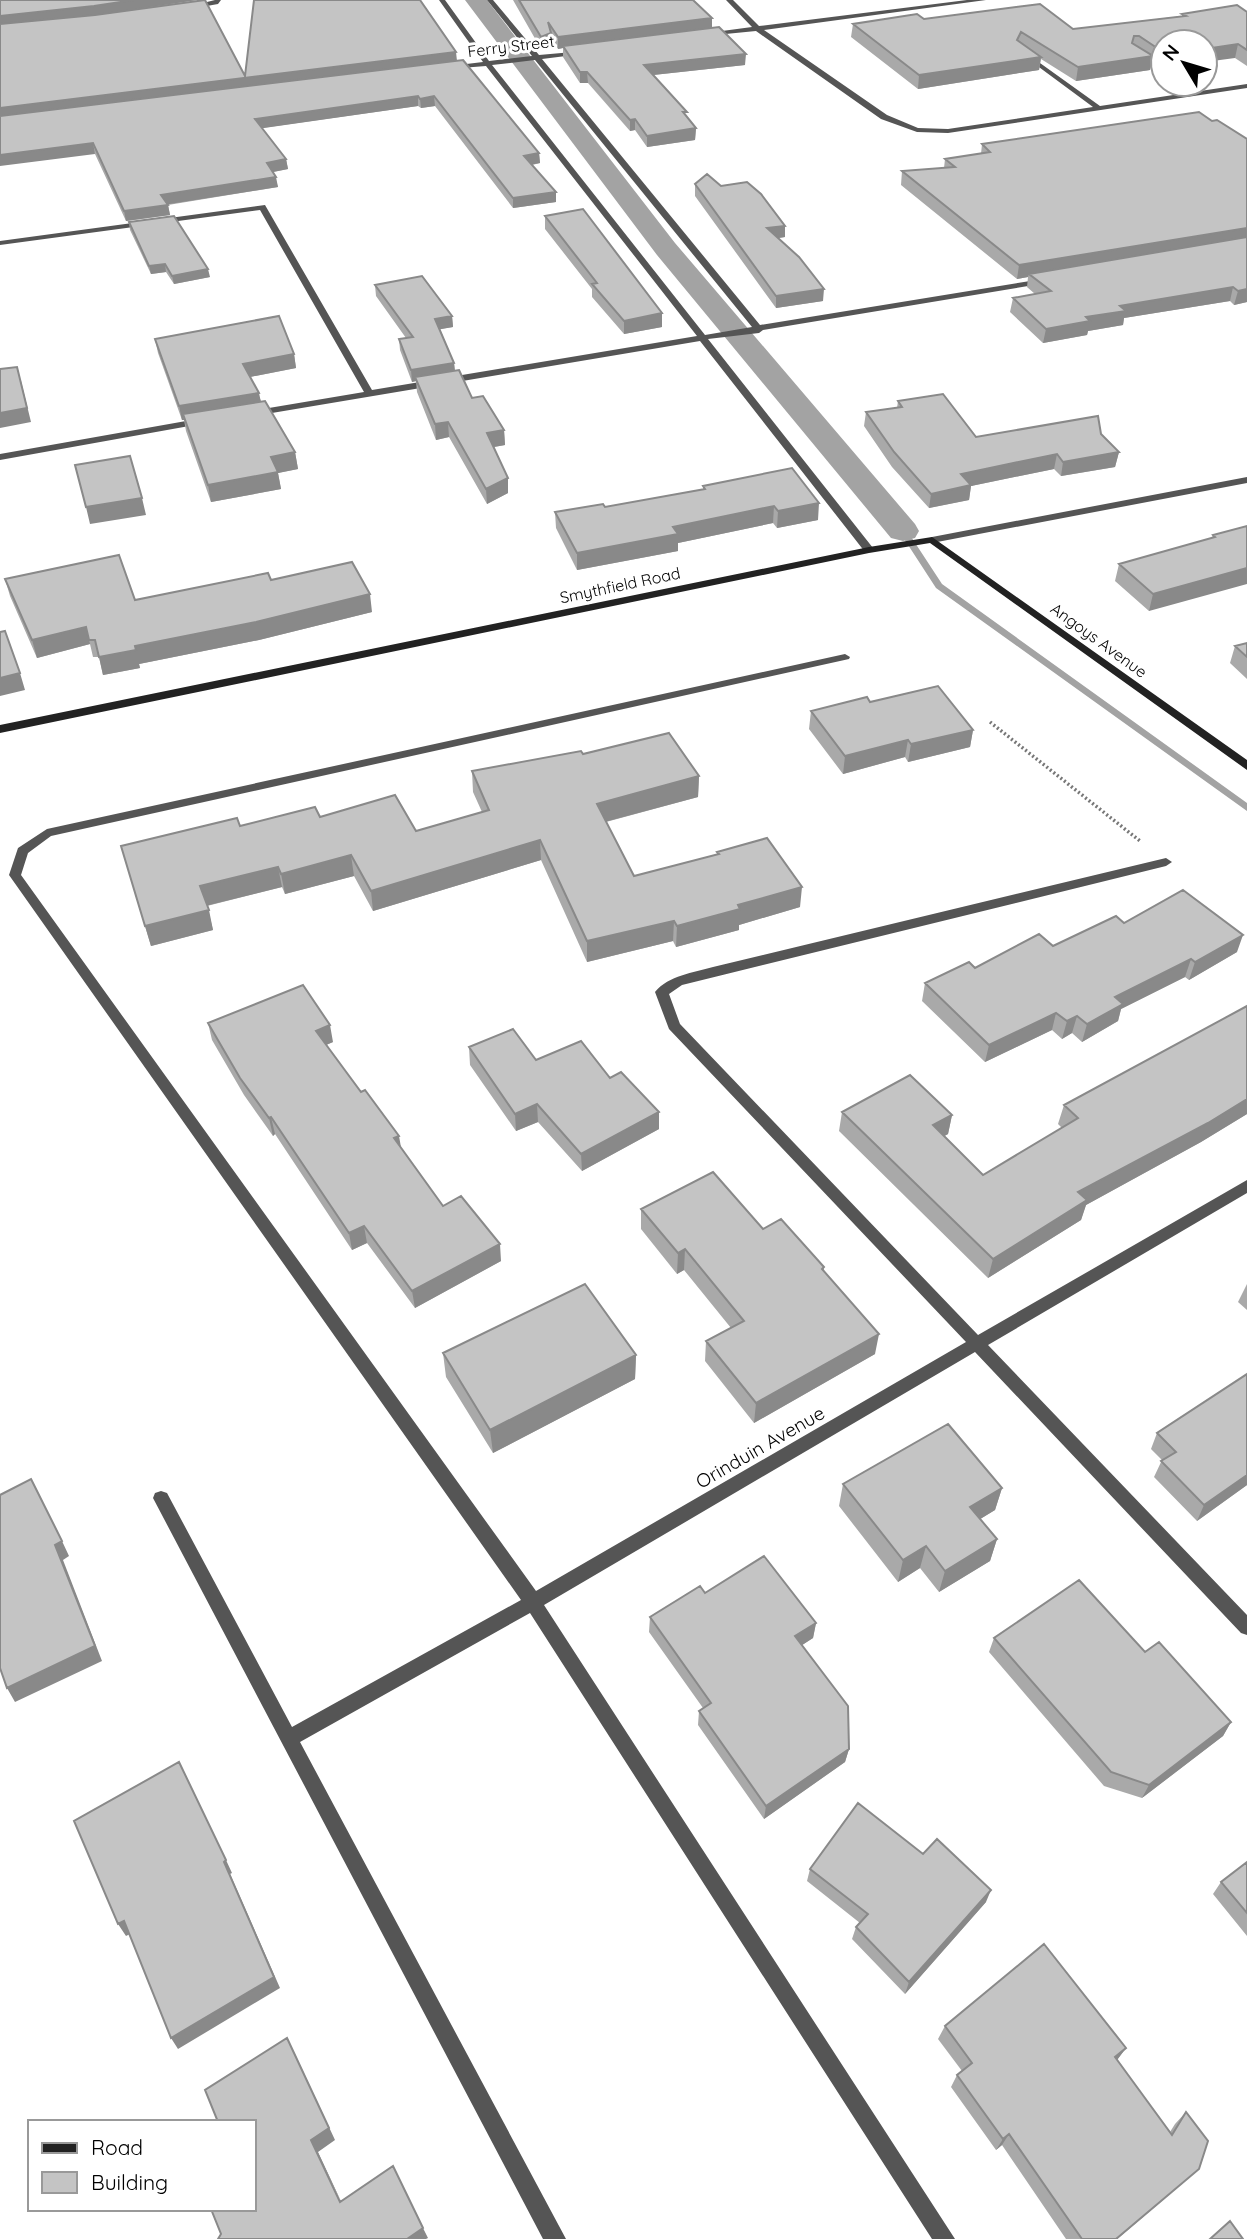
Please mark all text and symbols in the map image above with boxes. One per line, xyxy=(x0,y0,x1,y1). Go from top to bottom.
north arrow xyxy=(1149,28,1219,98)
street label: Ferry Street xyxy=(466,31,556,61)
text: N xyxy=(1157,40,1184,65)
street label: Smythfield Road xyxy=(558,562,682,608)
street label: Angoys Avenue xyxy=(1047,598,1151,682)
street label: Orinduin Avenue xyxy=(691,1400,829,1494)
legend xyxy=(28,2120,256,2211)
text: Road xyxy=(91,2134,143,2160)
text: Building xyxy=(91,2169,168,2195)

